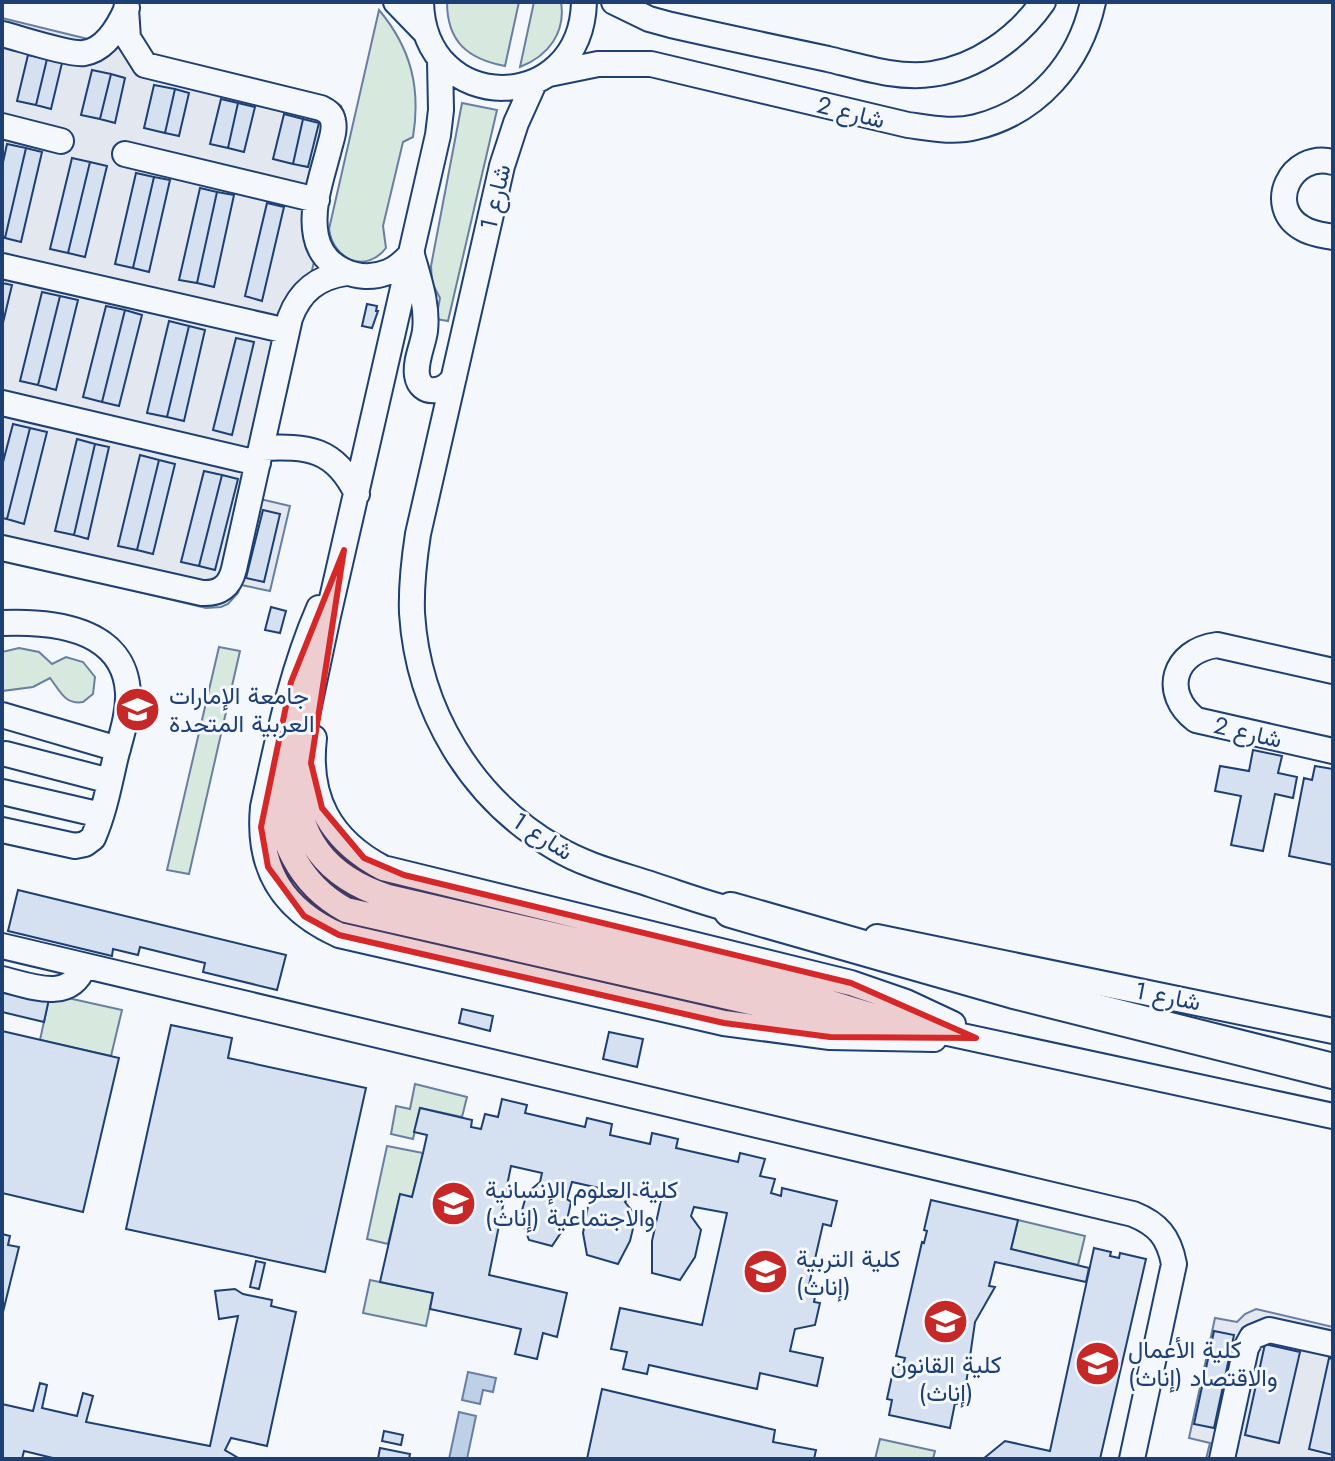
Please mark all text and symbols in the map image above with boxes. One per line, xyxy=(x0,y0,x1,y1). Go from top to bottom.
street label: شارع 2 xyxy=(813,87,889,137)
street label: شارع 1 xyxy=(470,161,520,233)
place label: جامعة الإمارات العربية المتحدة xyxy=(169,678,314,741)
school or university icon: جامعة الإمارات العربية المتحدة xyxy=(114,685,162,733)
street label: شارع 2 xyxy=(1210,707,1286,757)
street label: شارع 1 xyxy=(506,803,580,869)
street label: شارع 1 xyxy=(1132,972,1204,1020)
place label: كلية العلوم الإنسانية والاجتماعية (إناث) xyxy=(485,1172,678,1235)
school or university icon: كلية العلوم الإنسانية والاجتماعية (إناث) xyxy=(430,1179,478,1227)
place label: كلية التربية (إناث) xyxy=(796,1241,901,1304)
school or university icon: كلية التربية (إناث) xyxy=(741,1248,789,1296)
school or university icon: كلية القانون (إناث) xyxy=(922,1298,970,1346)
place label: كلية الأعمال والاقتصاد (إناث) xyxy=(1128,1332,1278,1395)
school or university icon: كلية الأعمال والاقتصاد (إناث) xyxy=(1073,1339,1121,1387)
place label: كلية القانون (إناث) xyxy=(890,1347,1002,1410)

